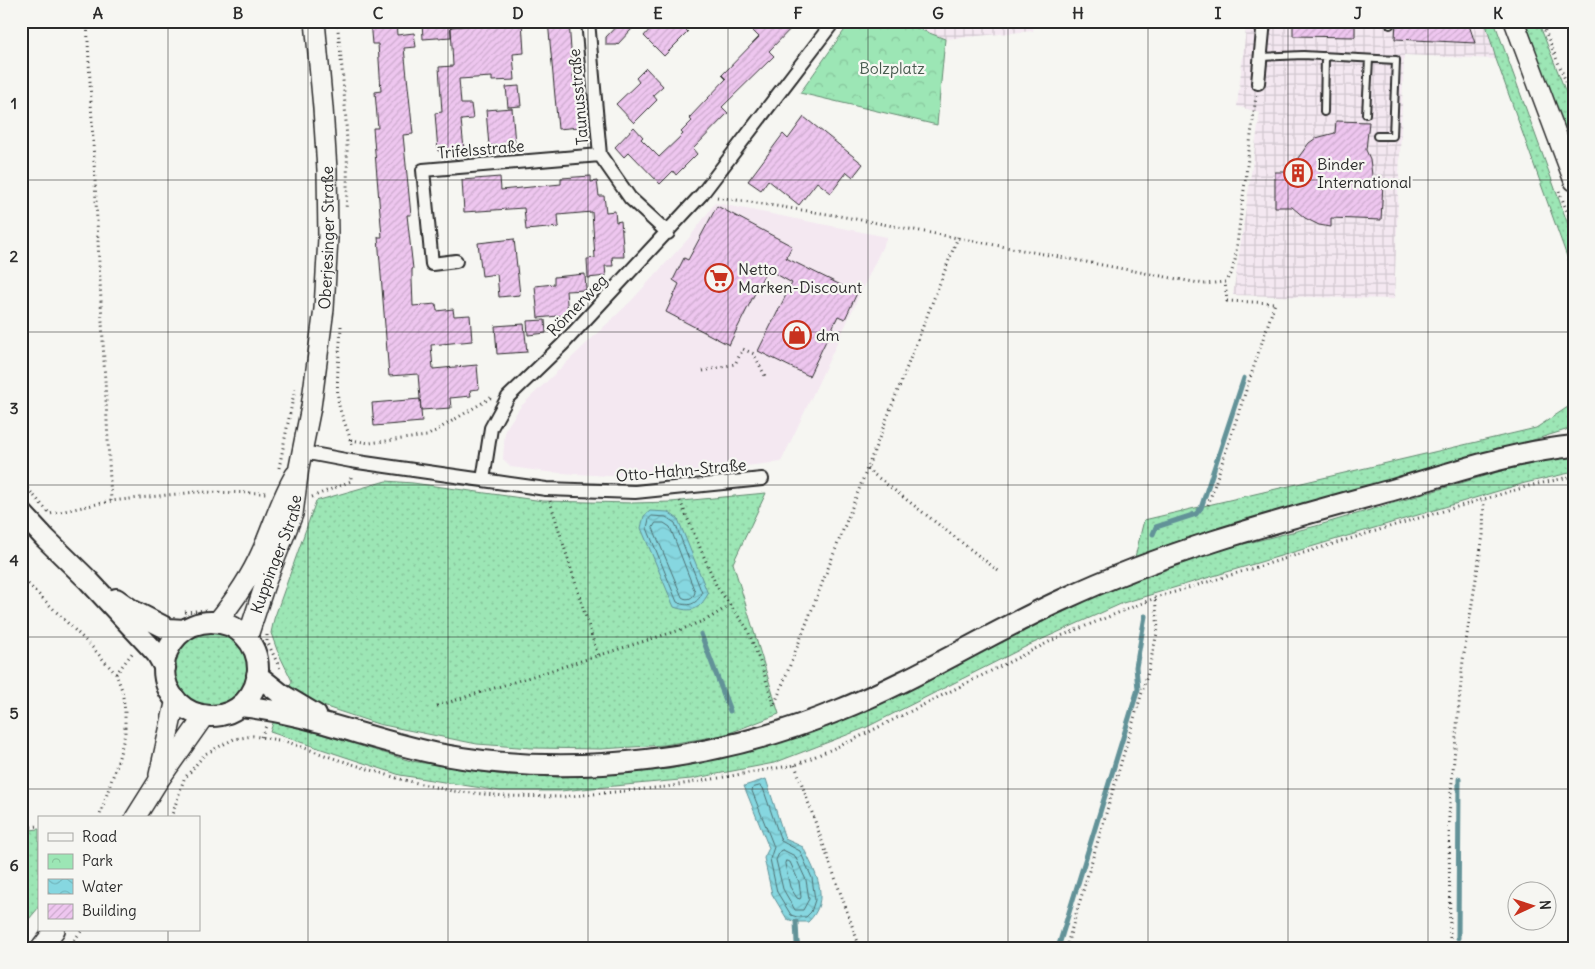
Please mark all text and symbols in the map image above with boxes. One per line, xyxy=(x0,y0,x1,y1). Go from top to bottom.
text: A xyxy=(93,3,103,23)
text: B xyxy=(233,3,244,23)
text: C xyxy=(373,3,384,23)
text: D xyxy=(512,3,524,23)
text: E xyxy=(653,3,663,23)
text: F xyxy=(793,3,803,23)
text: G xyxy=(932,3,944,23)
text: H xyxy=(1072,3,1084,23)
text: I xyxy=(1215,3,1222,23)
text: J xyxy=(1354,3,1363,23)
text: K xyxy=(1493,3,1503,23)
street label: Taunusstraße xyxy=(564,48,592,146)
park label: Bolzplatz xyxy=(859,58,925,78)
text: 1 xyxy=(11,93,17,113)
street label: Trifelsstraße xyxy=(437,135,525,163)
place label: Binder International xyxy=(1317,154,1412,192)
building icon: Binder International xyxy=(1283,158,1313,188)
street label: Oberjesinger Straße xyxy=(314,166,338,310)
text: 2 xyxy=(10,246,19,266)
place label: Netto Marken-Discount xyxy=(738,259,863,297)
supermarket icon: Netto Marken-Discount xyxy=(704,263,734,293)
street label: Römerweg xyxy=(543,270,611,340)
shop icon: dm xyxy=(782,320,812,350)
place label: dm xyxy=(816,325,839,345)
text: 3 xyxy=(9,398,19,418)
street label: Otto-Hahn-Straße xyxy=(615,454,747,486)
street label: Kuppinger Straße xyxy=(246,494,305,616)
text: 4 xyxy=(9,550,19,570)
text: 5 xyxy=(9,703,19,723)
legend xyxy=(38,816,200,932)
text: Road xyxy=(82,827,117,846)
text: Park xyxy=(82,851,113,870)
text: 6 xyxy=(9,855,19,875)
text: Water xyxy=(82,877,123,896)
north arrow xyxy=(1508,882,1558,932)
text: N xyxy=(1536,900,1554,911)
text: Building xyxy=(82,901,137,920)

